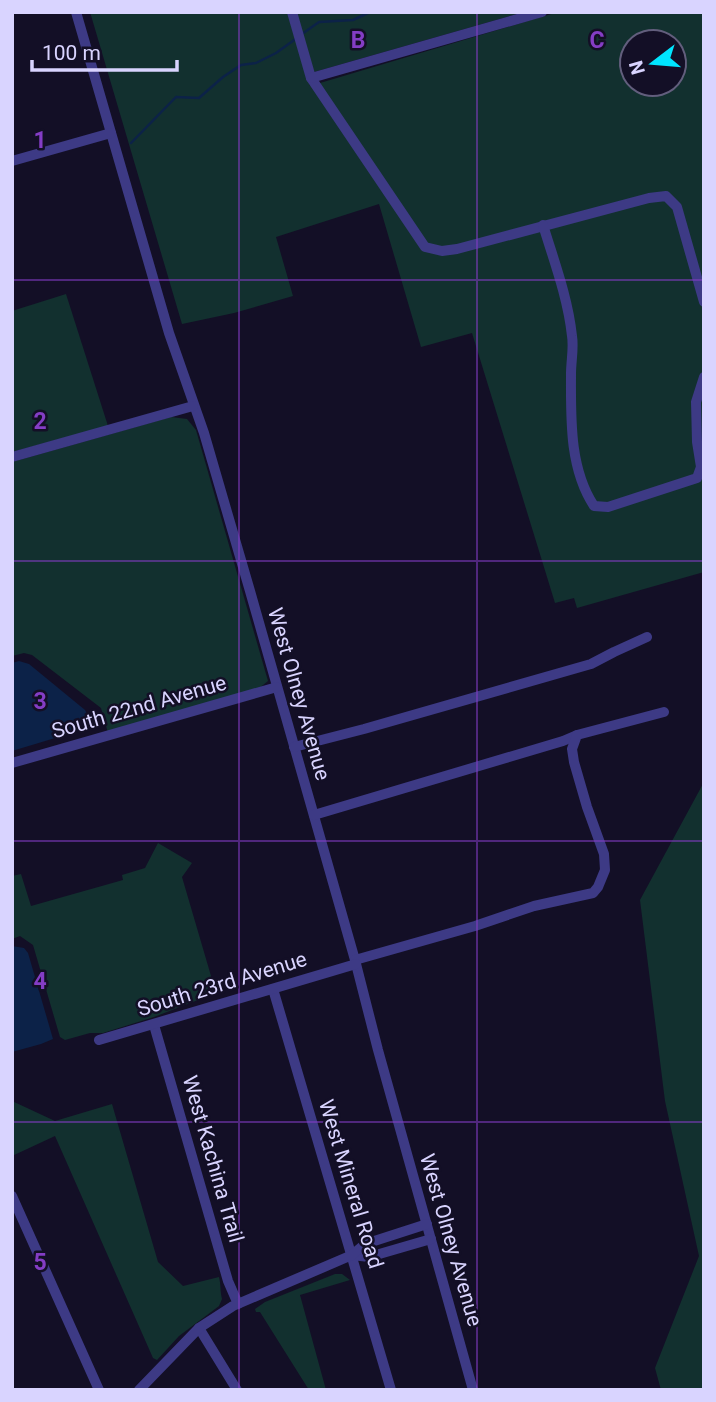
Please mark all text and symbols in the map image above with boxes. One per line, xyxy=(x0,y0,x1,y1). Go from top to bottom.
text: B xyxy=(351,27,365,54)
text: C xyxy=(589,27,605,54)
scale bar xyxy=(32,28,177,72)
north arrow xyxy=(618,28,688,98)
text: 100 m xyxy=(42,41,101,65)
text: N xyxy=(624,58,650,77)
text: 1 xyxy=(33,127,47,154)
text: 2 xyxy=(33,408,47,435)
street label: West Olney Avenue xyxy=(263,605,335,783)
street label: South 22nd Avenue xyxy=(49,671,229,743)
text: 3 xyxy=(33,688,47,715)
street label: South 23rd Avenue xyxy=(134,947,310,1021)
text: 4 xyxy=(33,968,47,995)
street label: West Kachina Trail xyxy=(178,1073,248,1245)
street label: West Mineral Road xyxy=(314,1097,388,1271)
street label: West Olney Avenue xyxy=(415,1151,487,1329)
text: 5 xyxy=(33,1249,47,1276)

